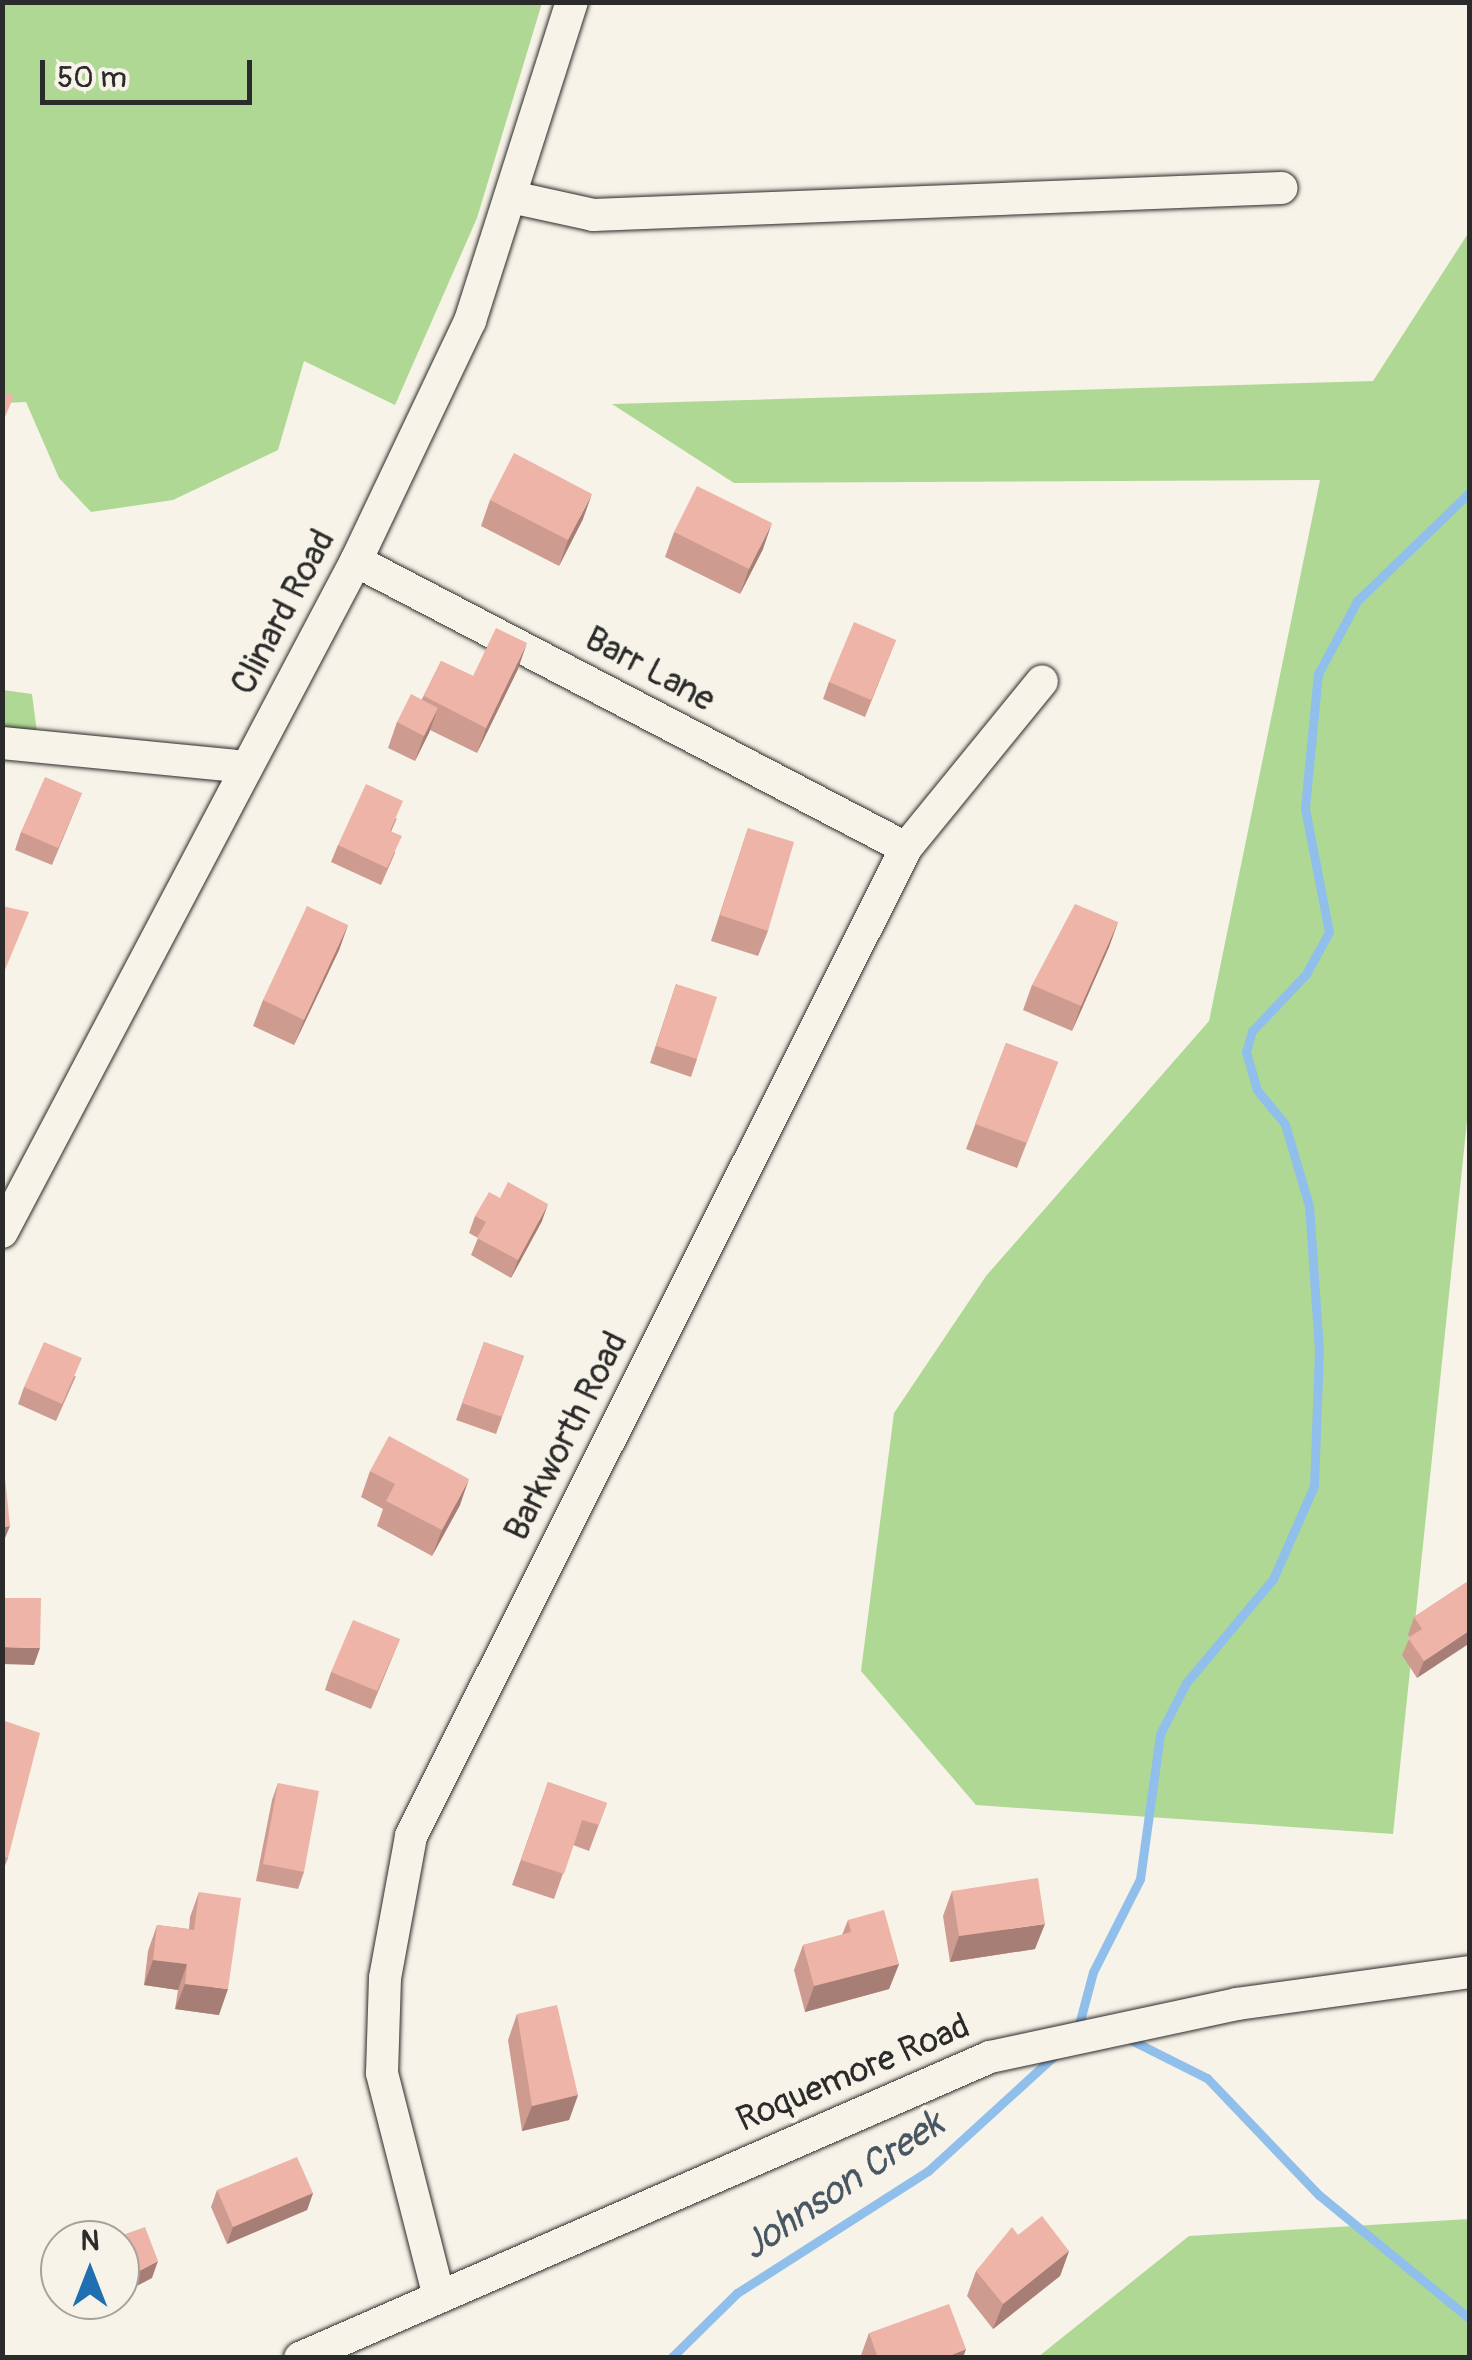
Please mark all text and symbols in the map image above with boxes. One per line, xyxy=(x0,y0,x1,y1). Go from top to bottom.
scale bar xyxy=(45,40,258,102)
text: 50 m xyxy=(57,59,127,96)
street label: Clinard Road xyxy=(222,522,344,702)
street label: Barr Lane xyxy=(578,617,722,721)
street label: Barkworth Road xyxy=(495,1325,637,1547)
street label: Roquemore Road xyxy=(730,2005,976,2141)
water label: Johnson Creek xyxy=(733,2102,953,2270)
north arrow xyxy=(40,2220,140,2320)
text: N xyxy=(81,2224,99,2259)

